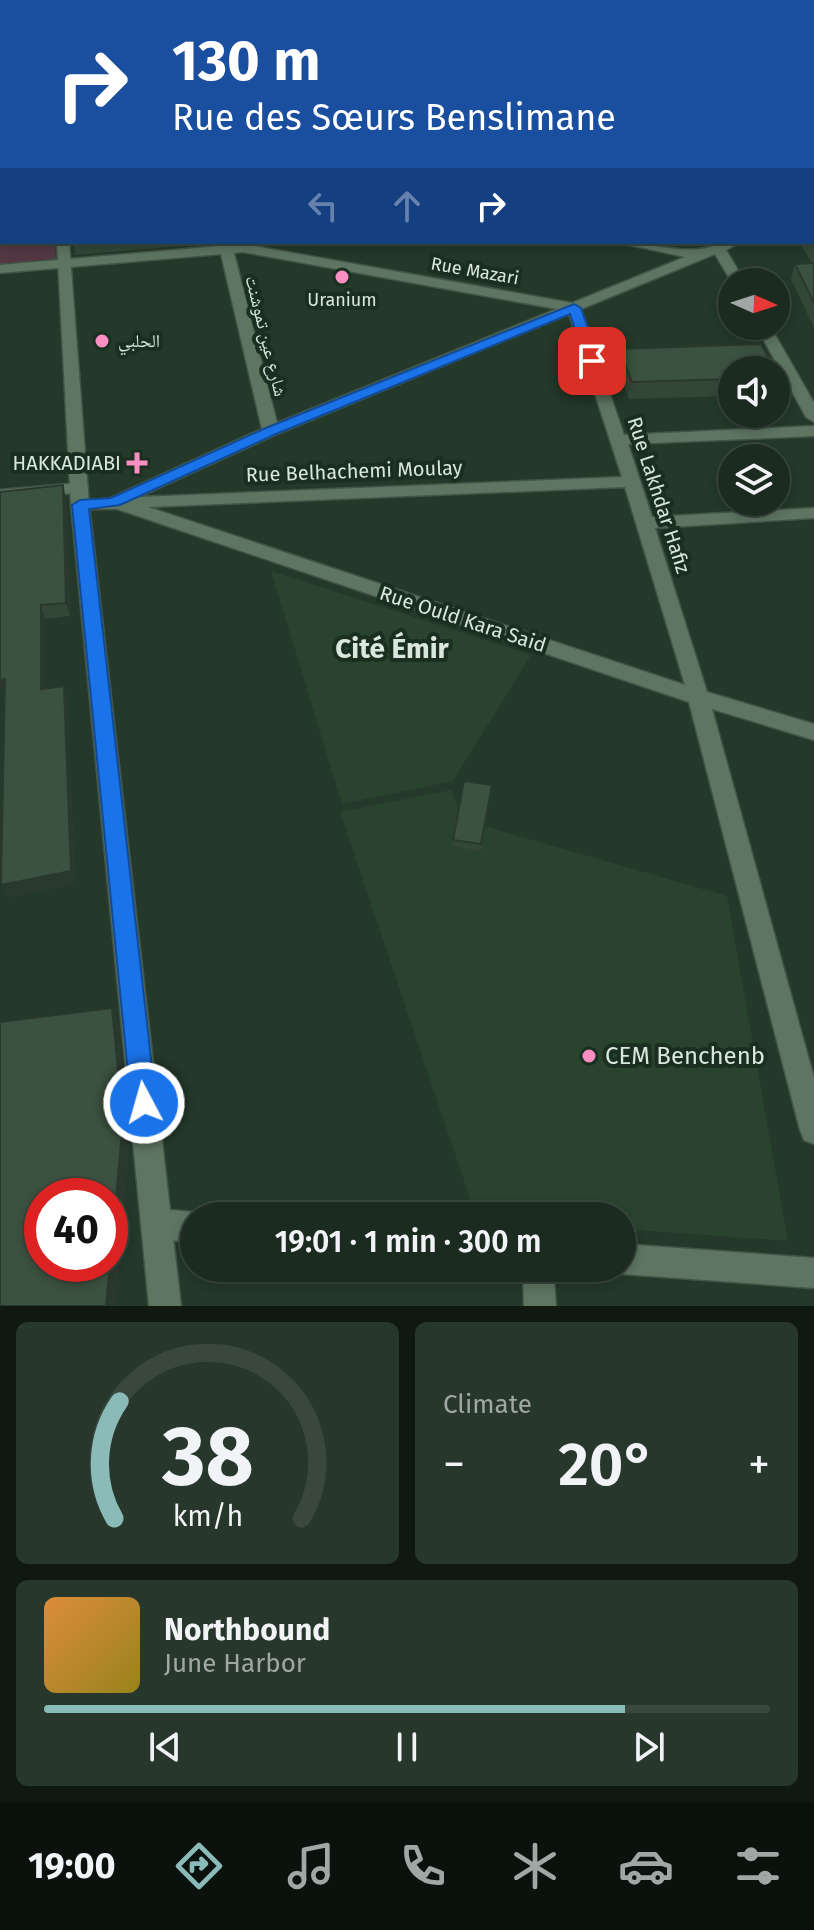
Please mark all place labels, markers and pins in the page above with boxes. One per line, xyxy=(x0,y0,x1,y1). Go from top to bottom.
marker: Uranium xyxy=(333,268,351,286)
place label: Uranium xyxy=(307,289,377,311)
pin xyxy=(558,327,626,395)
place label: الحلبي xyxy=(118,330,160,356)
marker: الحلبي xyxy=(93,332,111,350)
place label: HAKKADIABI xyxy=(13,451,121,475)
marker: HAKKADIABI xyxy=(128,454,146,472)
place label: CEM Benchenb xyxy=(605,1042,765,1070)
marker: CEM Benchenb xyxy=(580,1047,598,1065)

